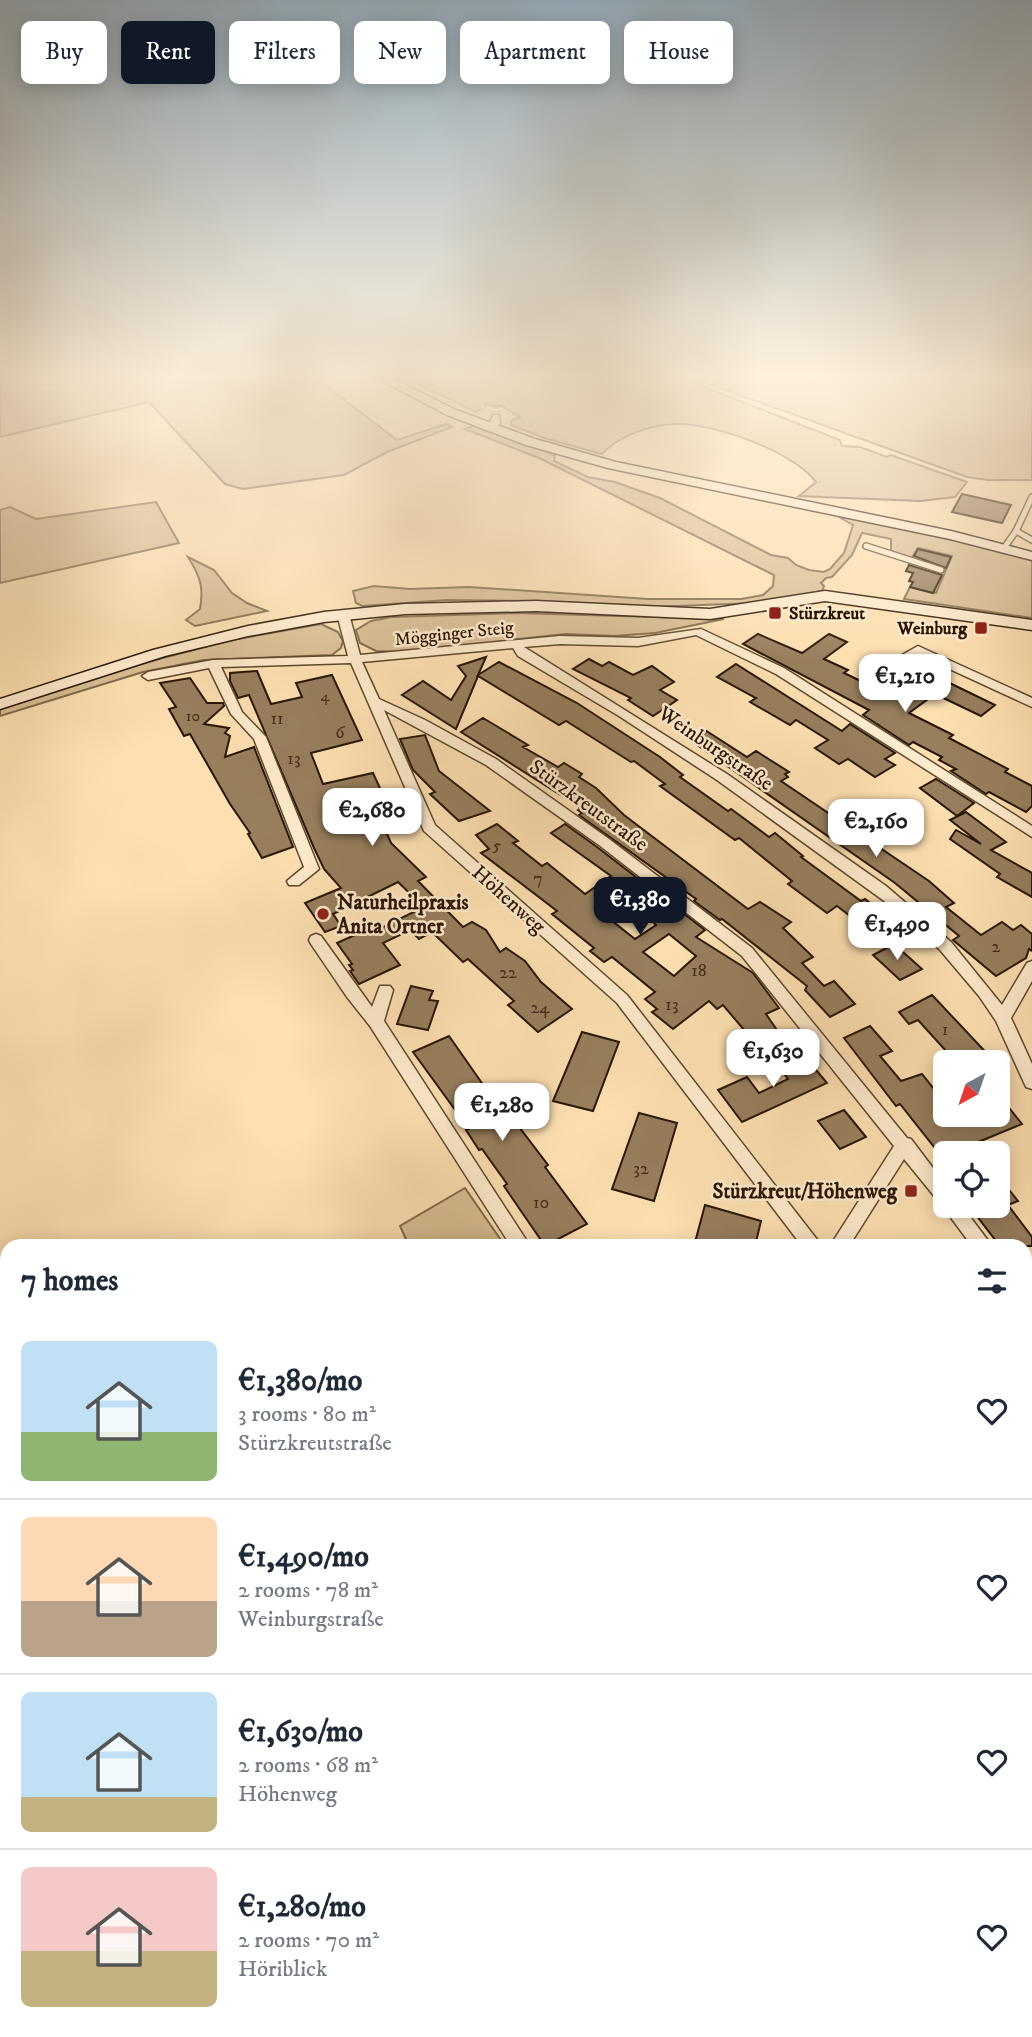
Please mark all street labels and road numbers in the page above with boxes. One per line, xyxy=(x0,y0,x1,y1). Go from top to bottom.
street label: Mögginger Steig xyxy=(394,617,515,651)
street label: Weinburgstraße xyxy=(652,700,778,797)
street label: Stürzkreutstraße xyxy=(524,754,653,858)
street label: Höhenweg xyxy=(466,860,551,940)

